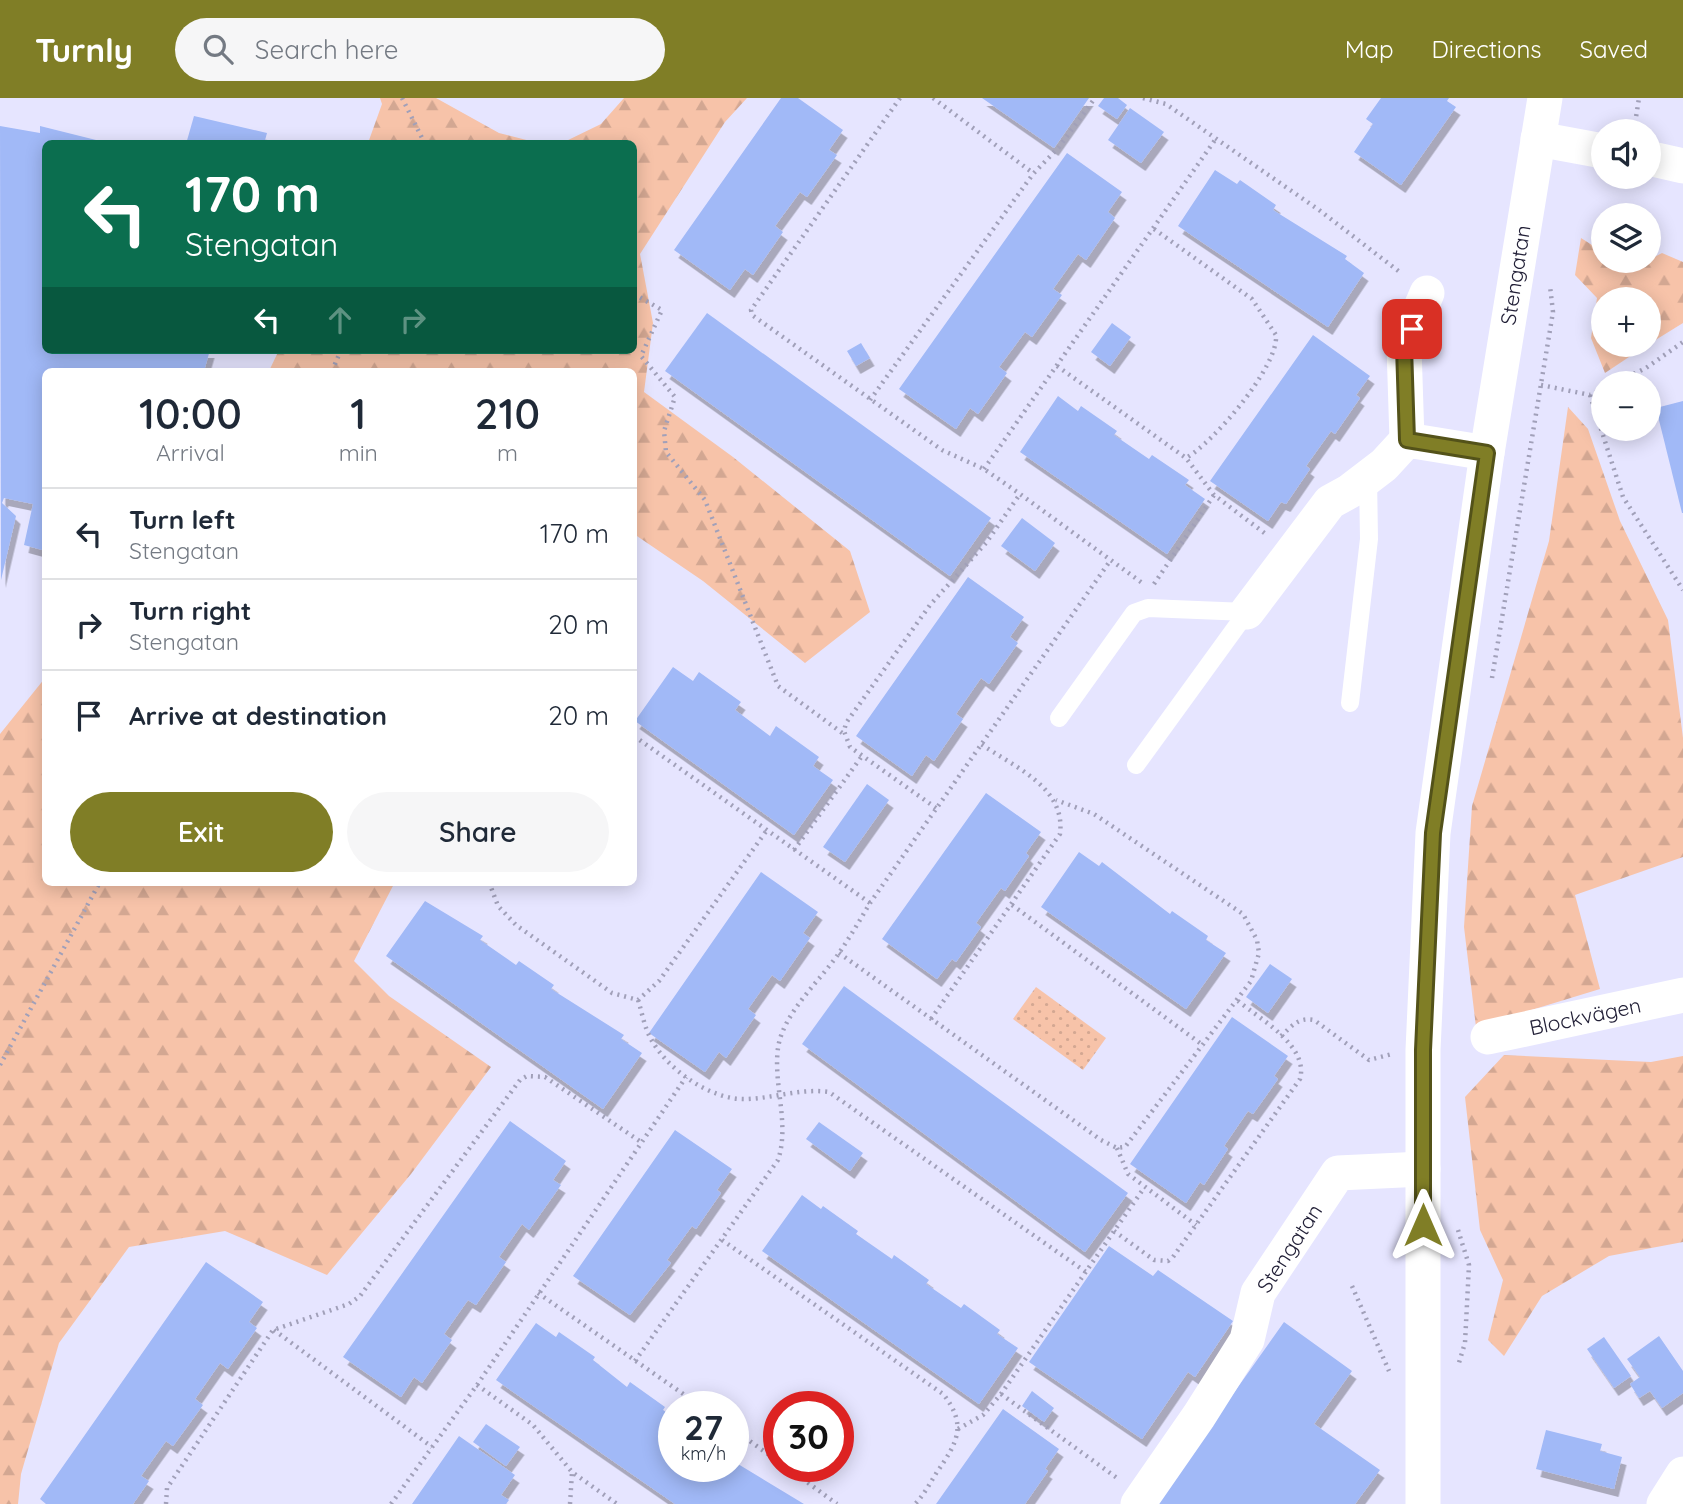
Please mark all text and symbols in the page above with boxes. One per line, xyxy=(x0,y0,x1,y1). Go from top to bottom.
search box xyxy=(175,18,665,81)
text: Turnly xyxy=(35,29,133,70)
icon: search xyxy=(199,30,237,68)
text: Search here xyxy=(255,33,398,66)
text: Map xyxy=(1345,34,1394,64)
text: Directions xyxy=(1432,34,1542,64)
text: Saved xyxy=(1580,34,1648,64)
map controls xyxy=(1591,119,1661,441)
button: sound xyxy=(1591,119,1661,189)
text: 170 m xyxy=(185,163,320,224)
icon: left xyxy=(70,168,161,259)
button: layers xyxy=(1591,203,1661,273)
street label: Stengatan xyxy=(1494,223,1536,327)
text: Stengatan xyxy=(185,224,338,264)
button: + xyxy=(1591,287,1661,357)
pin xyxy=(1382,299,1442,359)
icon: left xyxy=(248,301,286,339)
icon: ahead xyxy=(321,301,359,339)
icon: right xyxy=(394,301,432,339)
icon: arrive xyxy=(1393,310,1431,348)
button: − xyxy=(1591,371,1661,441)
text: 10:00 xyxy=(139,387,242,440)
text: 1 xyxy=(350,387,366,440)
text: 210 xyxy=(475,387,540,440)
text: Arrival xyxy=(156,438,225,467)
text: min xyxy=(339,438,378,467)
text: m xyxy=(497,438,518,467)
text: Turn left xyxy=(129,503,236,536)
icon: left xyxy=(70,515,108,553)
text: 170 m xyxy=(540,517,609,550)
text: Stengatan xyxy=(129,536,239,565)
text: Turn right xyxy=(129,594,251,627)
icon: right xyxy=(70,606,108,644)
text: 20 m xyxy=(548,608,609,641)
text: Stengatan xyxy=(129,627,239,656)
icon: arrive xyxy=(70,697,108,735)
text: Arrive at destination xyxy=(129,699,387,732)
text: 20 m xyxy=(548,699,609,732)
button: Exit xyxy=(70,792,333,872)
button: Share xyxy=(347,792,609,872)
street label: Blockvägen xyxy=(1527,991,1643,1041)
position arrow xyxy=(1386,1188,1460,1262)
street label: Stengatan xyxy=(1251,1199,1327,1297)
speed limit sign: 30 xyxy=(763,1391,854,1482)
text: 27 xyxy=(684,1405,723,1449)
text: km/h xyxy=(681,1442,726,1465)

